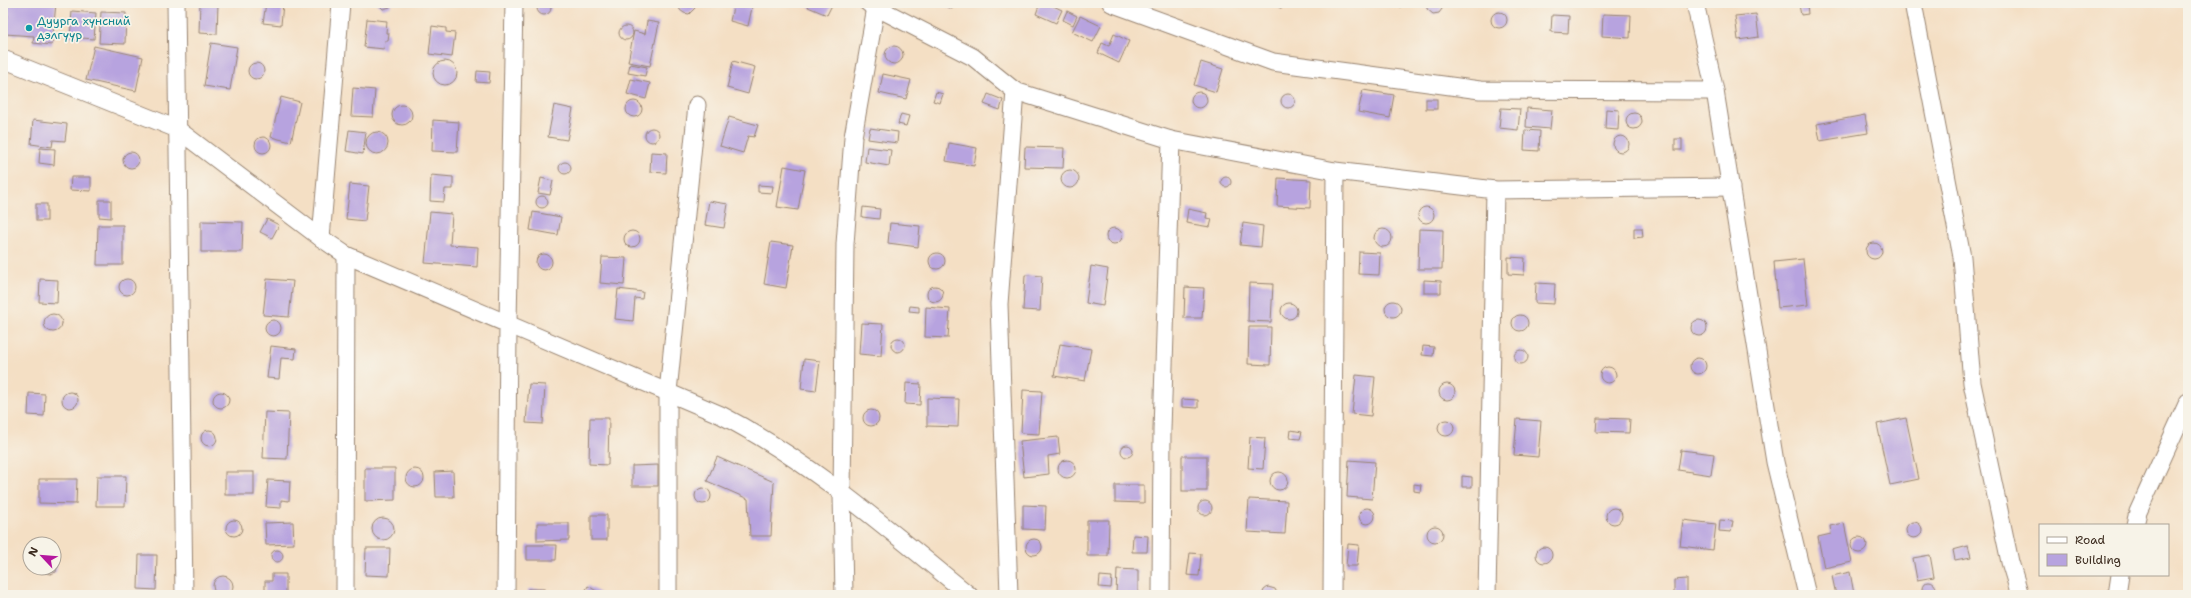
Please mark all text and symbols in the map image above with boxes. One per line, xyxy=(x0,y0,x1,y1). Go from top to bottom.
place label: Дуурга хүнсний дэлгүүр xyxy=(37,13,131,43)
marker: Дуурга хүнсний дэлгүүр xyxy=(24,23,34,33)
legend xyxy=(2039,524,2169,576)
text: Road xyxy=(2075,532,2106,548)
north arrow xyxy=(22,536,62,576)
text: N xyxy=(25,544,42,559)
text: Building xyxy=(2075,552,2121,568)

